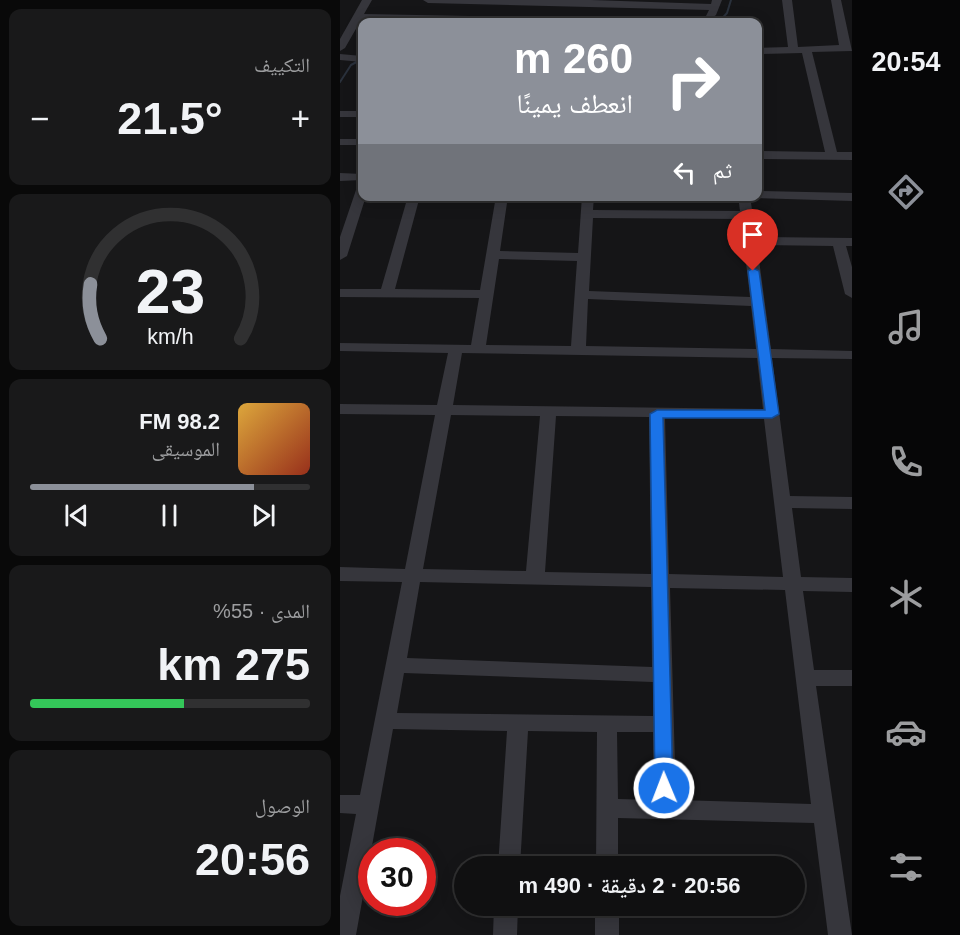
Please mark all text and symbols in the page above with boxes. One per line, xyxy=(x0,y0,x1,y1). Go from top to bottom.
text: 260 m xyxy=(514,35,633,82)
icon: right xyxy=(654,42,732,120)
text: 20:54 xyxy=(871,47,941,77)
text: التكييف xyxy=(254,54,310,76)
text: انعطف يمينًا xyxy=(517,89,633,119)
text: 21.5° xyxy=(117,93,223,144)
text: − xyxy=(30,100,49,137)
text: + xyxy=(291,100,310,137)
icon: left xyxy=(668,156,701,189)
text: ثم xyxy=(713,158,732,183)
icon: directions xyxy=(885,171,927,213)
pin xyxy=(727,209,778,271)
icon: arrive xyxy=(736,218,769,251)
text: 23 xyxy=(135,257,205,326)
icon: music xyxy=(885,306,927,348)
text: km/h xyxy=(147,326,193,350)
text: 98.2 FM xyxy=(139,409,220,434)
text: الموسيقى xyxy=(152,438,220,460)
icon: phone xyxy=(885,441,927,483)
icon: previous xyxy=(60,499,93,532)
icon: pause xyxy=(153,499,186,532)
icon: next xyxy=(247,499,280,532)
icon: climate xyxy=(885,576,927,618)
text: المدى · 55% xyxy=(213,600,310,622)
text: 275 km xyxy=(157,639,310,690)
icon: car xyxy=(885,711,927,753)
position arrow xyxy=(632,756,696,820)
text: الوصول xyxy=(255,795,310,817)
text: 20:56 xyxy=(195,834,310,885)
speed limit sign: 30 xyxy=(358,838,436,916)
icon: filters xyxy=(885,846,927,888)
text: 20:56 · 2 دقيقة · 490 m xyxy=(519,873,740,898)

